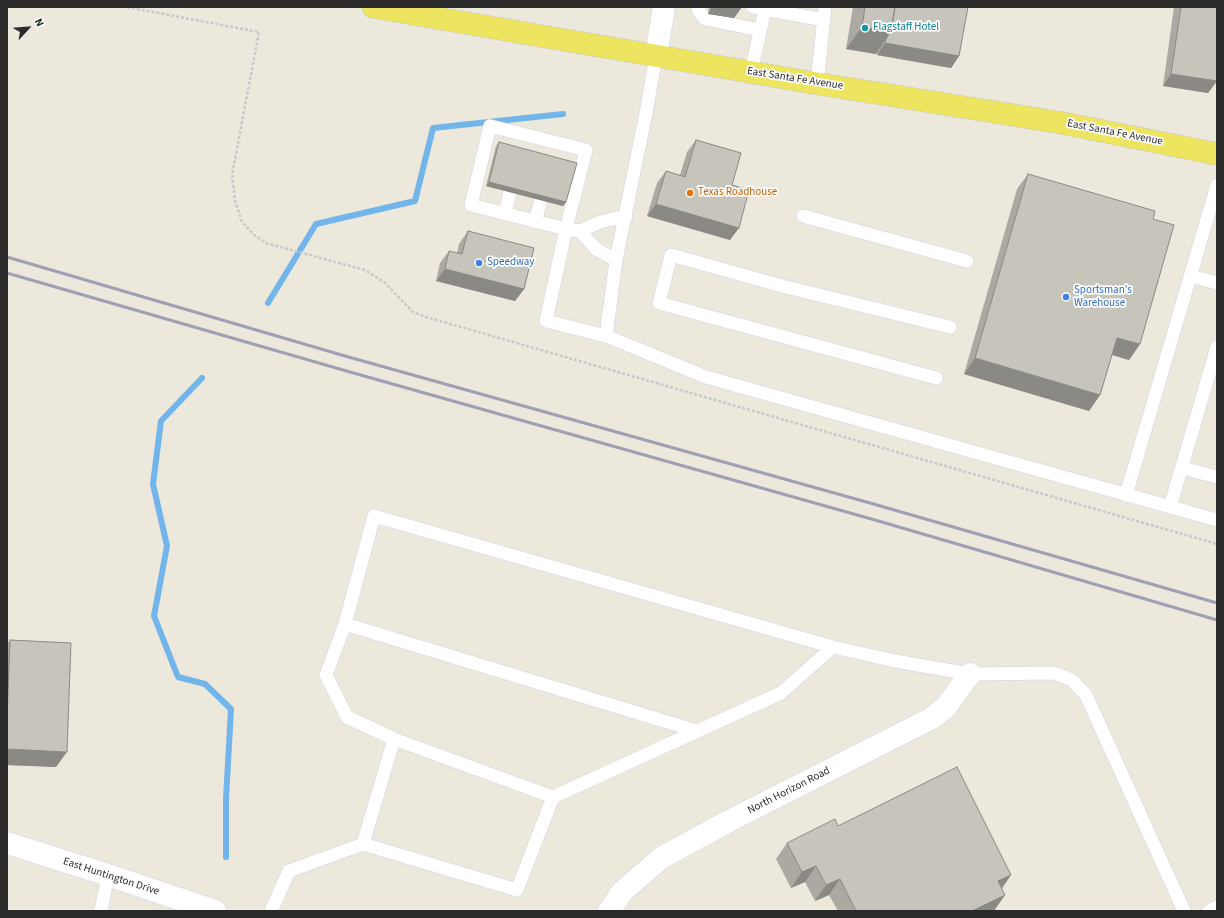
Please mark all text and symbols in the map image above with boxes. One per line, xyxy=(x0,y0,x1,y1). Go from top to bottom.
north arrow xyxy=(8,8,48,48)
text: N xyxy=(31,16,48,29)
place label: Flagstaff Hotel xyxy=(873,21,939,35)
marker: Flagstaff Hotel xyxy=(860,23,870,33)
street label: East Santa Fe Avenue xyxy=(746,65,844,93)
street label: East Santa Fe Avenue xyxy=(1066,117,1164,149)
place label: Texas Roadhouse xyxy=(698,186,777,200)
marker: Texas Roadhouse xyxy=(685,188,695,198)
place label: Speedway xyxy=(487,256,534,270)
marker: Speedway xyxy=(474,258,484,268)
place label: Sportsman's Warehouse xyxy=(1074,284,1132,310)
marker: Sportsman's Warehouse xyxy=(1061,292,1071,302)
street label: North Horizon Road xyxy=(746,765,832,817)
street label: East Huntington Drive xyxy=(61,855,161,899)

